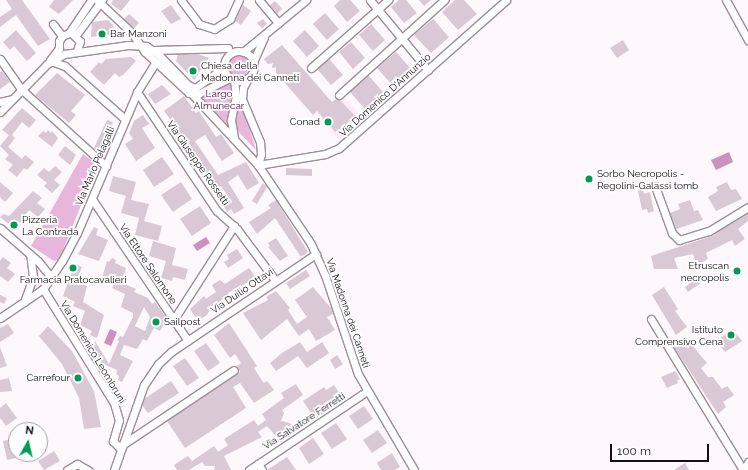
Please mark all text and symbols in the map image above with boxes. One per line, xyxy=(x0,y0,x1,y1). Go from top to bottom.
place label: Bar Manzoni xyxy=(110,28,167,40)
marker: Bar Manzoni xyxy=(97,29,107,39)
street label: Via Domenico D'Annunzio xyxy=(337,51,433,139)
place label: Chiesa della Madonna dei Canneti xyxy=(201,59,299,82)
marker: Chiesa della Madonna dei Canneti xyxy=(188,66,198,76)
park label: Largo Almunecar xyxy=(194,87,244,110)
place label: Conad xyxy=(290,116,320,128)
marker: Conad xyxy=(323,117,333,127)
street label: Via Giuseppe Rossetti xyxy=(164,118,232,208)
street label: Via Mario Pelagalli xyxy=(73,125,117,207)
place label: Sorbo Necropolis - Regolini-Galassi tomb xyxy=(597,167,698,190)
marker: Sorbo Necropolis - Regolini-Galassi tomb xyxy=(584,174,594,184)
place label: Pizzeria La Contrada xyxy=(22,213,78,236)
marker: Pizzeria La Contrada xyxy=(9,220,19,230)
street label: Via Ettore Salomone xyxy=(117,222,179,306)
street label: Via Madonna dei Canneti xyxy=(324,257,372,369)
place label: Etruscan necropolis xyxy=(681,259,729,282)
marker: Farmacia Pratocavalieri xyxy=(68,263,78,273)
street label: Via Duilio Ottavi xyxy=(209,266,275,316)
marker: Etruscan necropolis xyxy=(732,266,742,276)
place label: Farmacia Pratocavalieri xyxy=(20,274,126,286)
street label: Via Domenico Leombruni xyxy=(58,299,128,405)
place label: Sailpost xyxy=(164,316,201,328)
marker: Sailpost xyxy=(151,317,161,327)
place label: Istituto Comprensivo Cena xyxy=(635,323,723,346)
marker: Istituto Comprensivo Cena xyxy=(726,330,736,340)
place label: Carrefour xyxy=(26,372,70,384)
marker: Carrefour xyxy=(73,373,83,383)
street label: Via Salvatore Ferretti xyxy=(261,390,347,452)
north arrow xyxy=(8,422,48,462)
text: N xyxy=(25,424,35,438)
scale bar xyxy=(612,436,711,462)
text: 100 m xyxy=(617,444,651,458)

